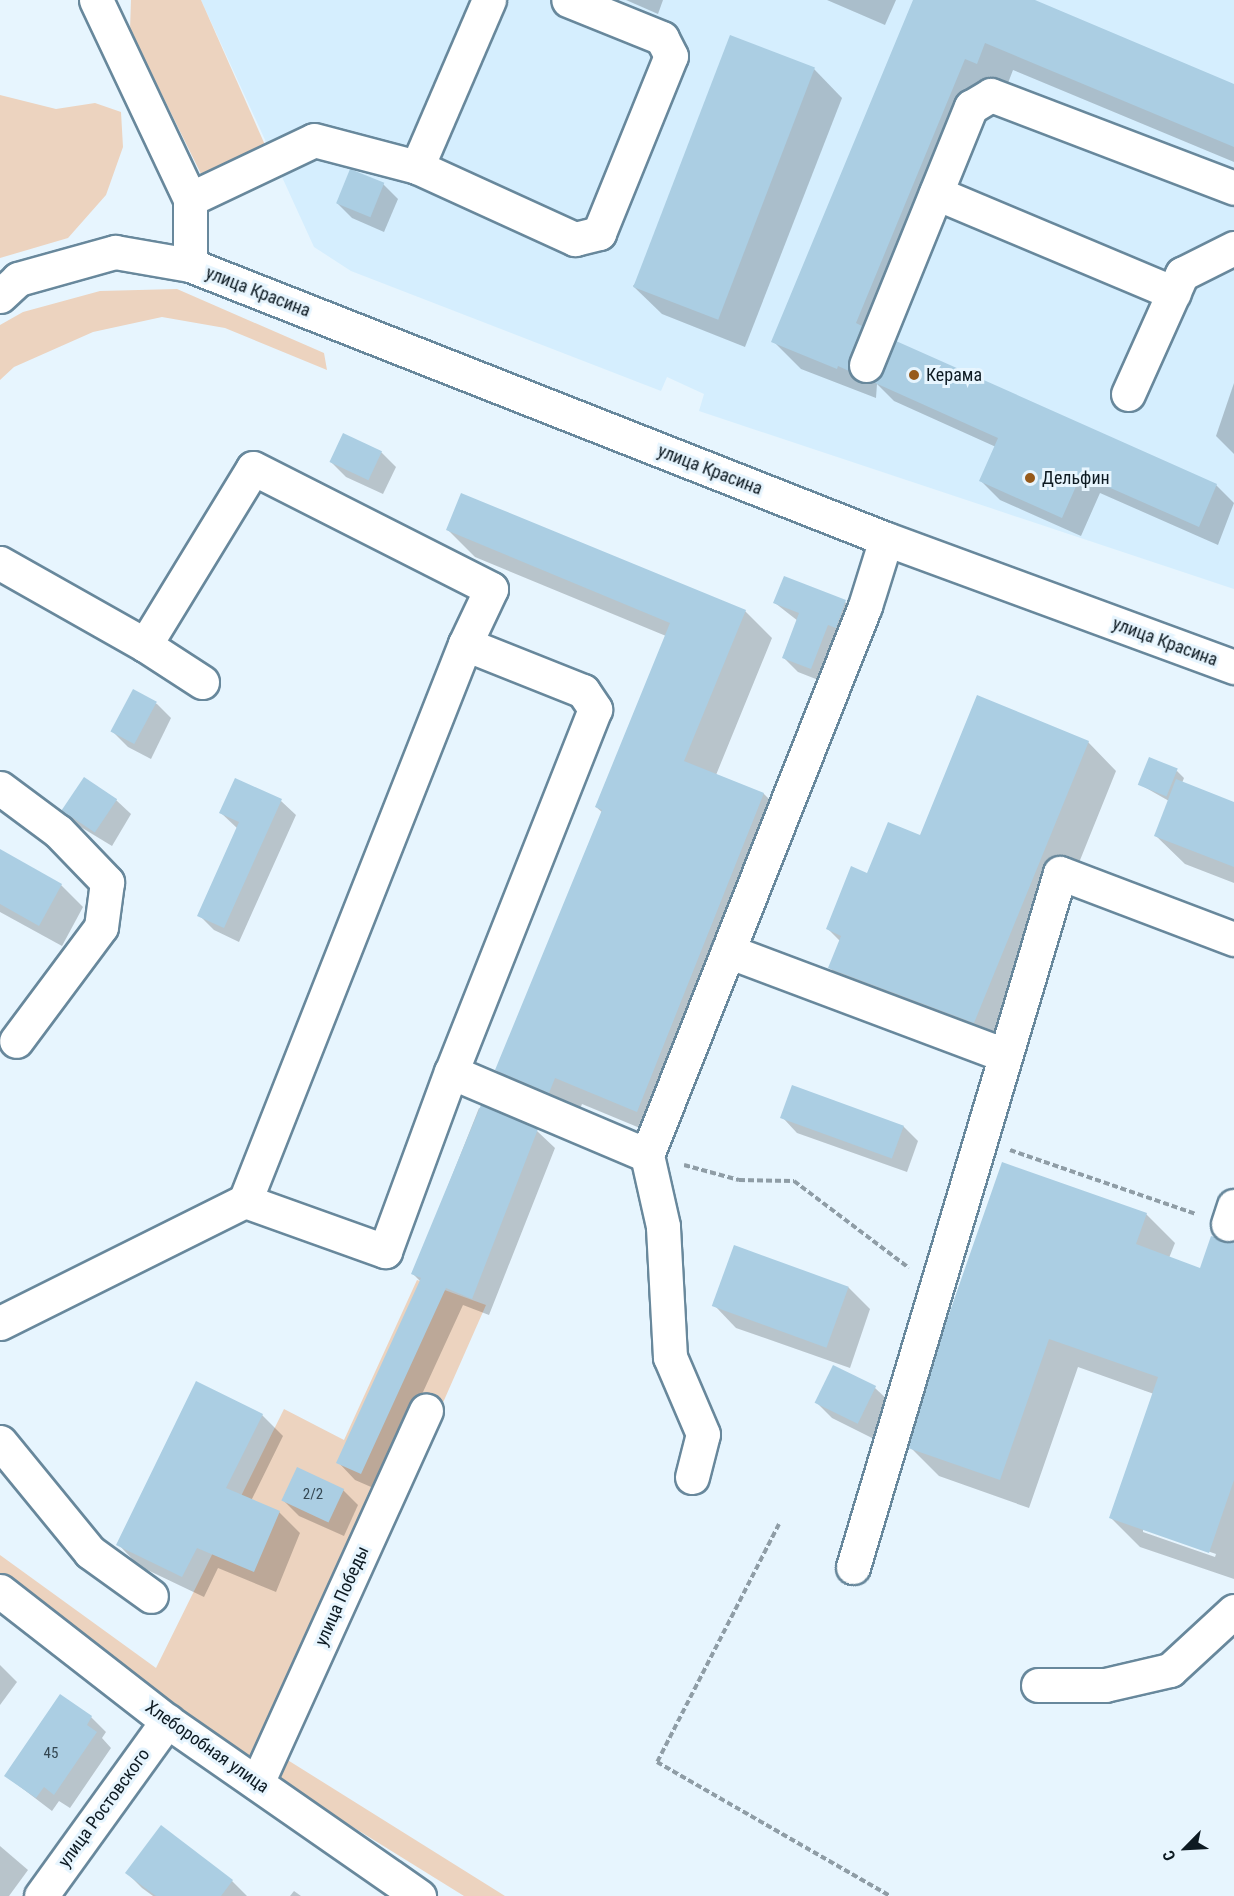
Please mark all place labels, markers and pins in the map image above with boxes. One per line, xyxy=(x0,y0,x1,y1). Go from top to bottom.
place label: Керама xyxy=(926,364,982,386)
marker: Керама xyxy=(907,368,921,382)
place label: Дельфин xyxy=(1042,467,1110,489)
marker: Дельфин xyxy=(1023,471,1037,485)

